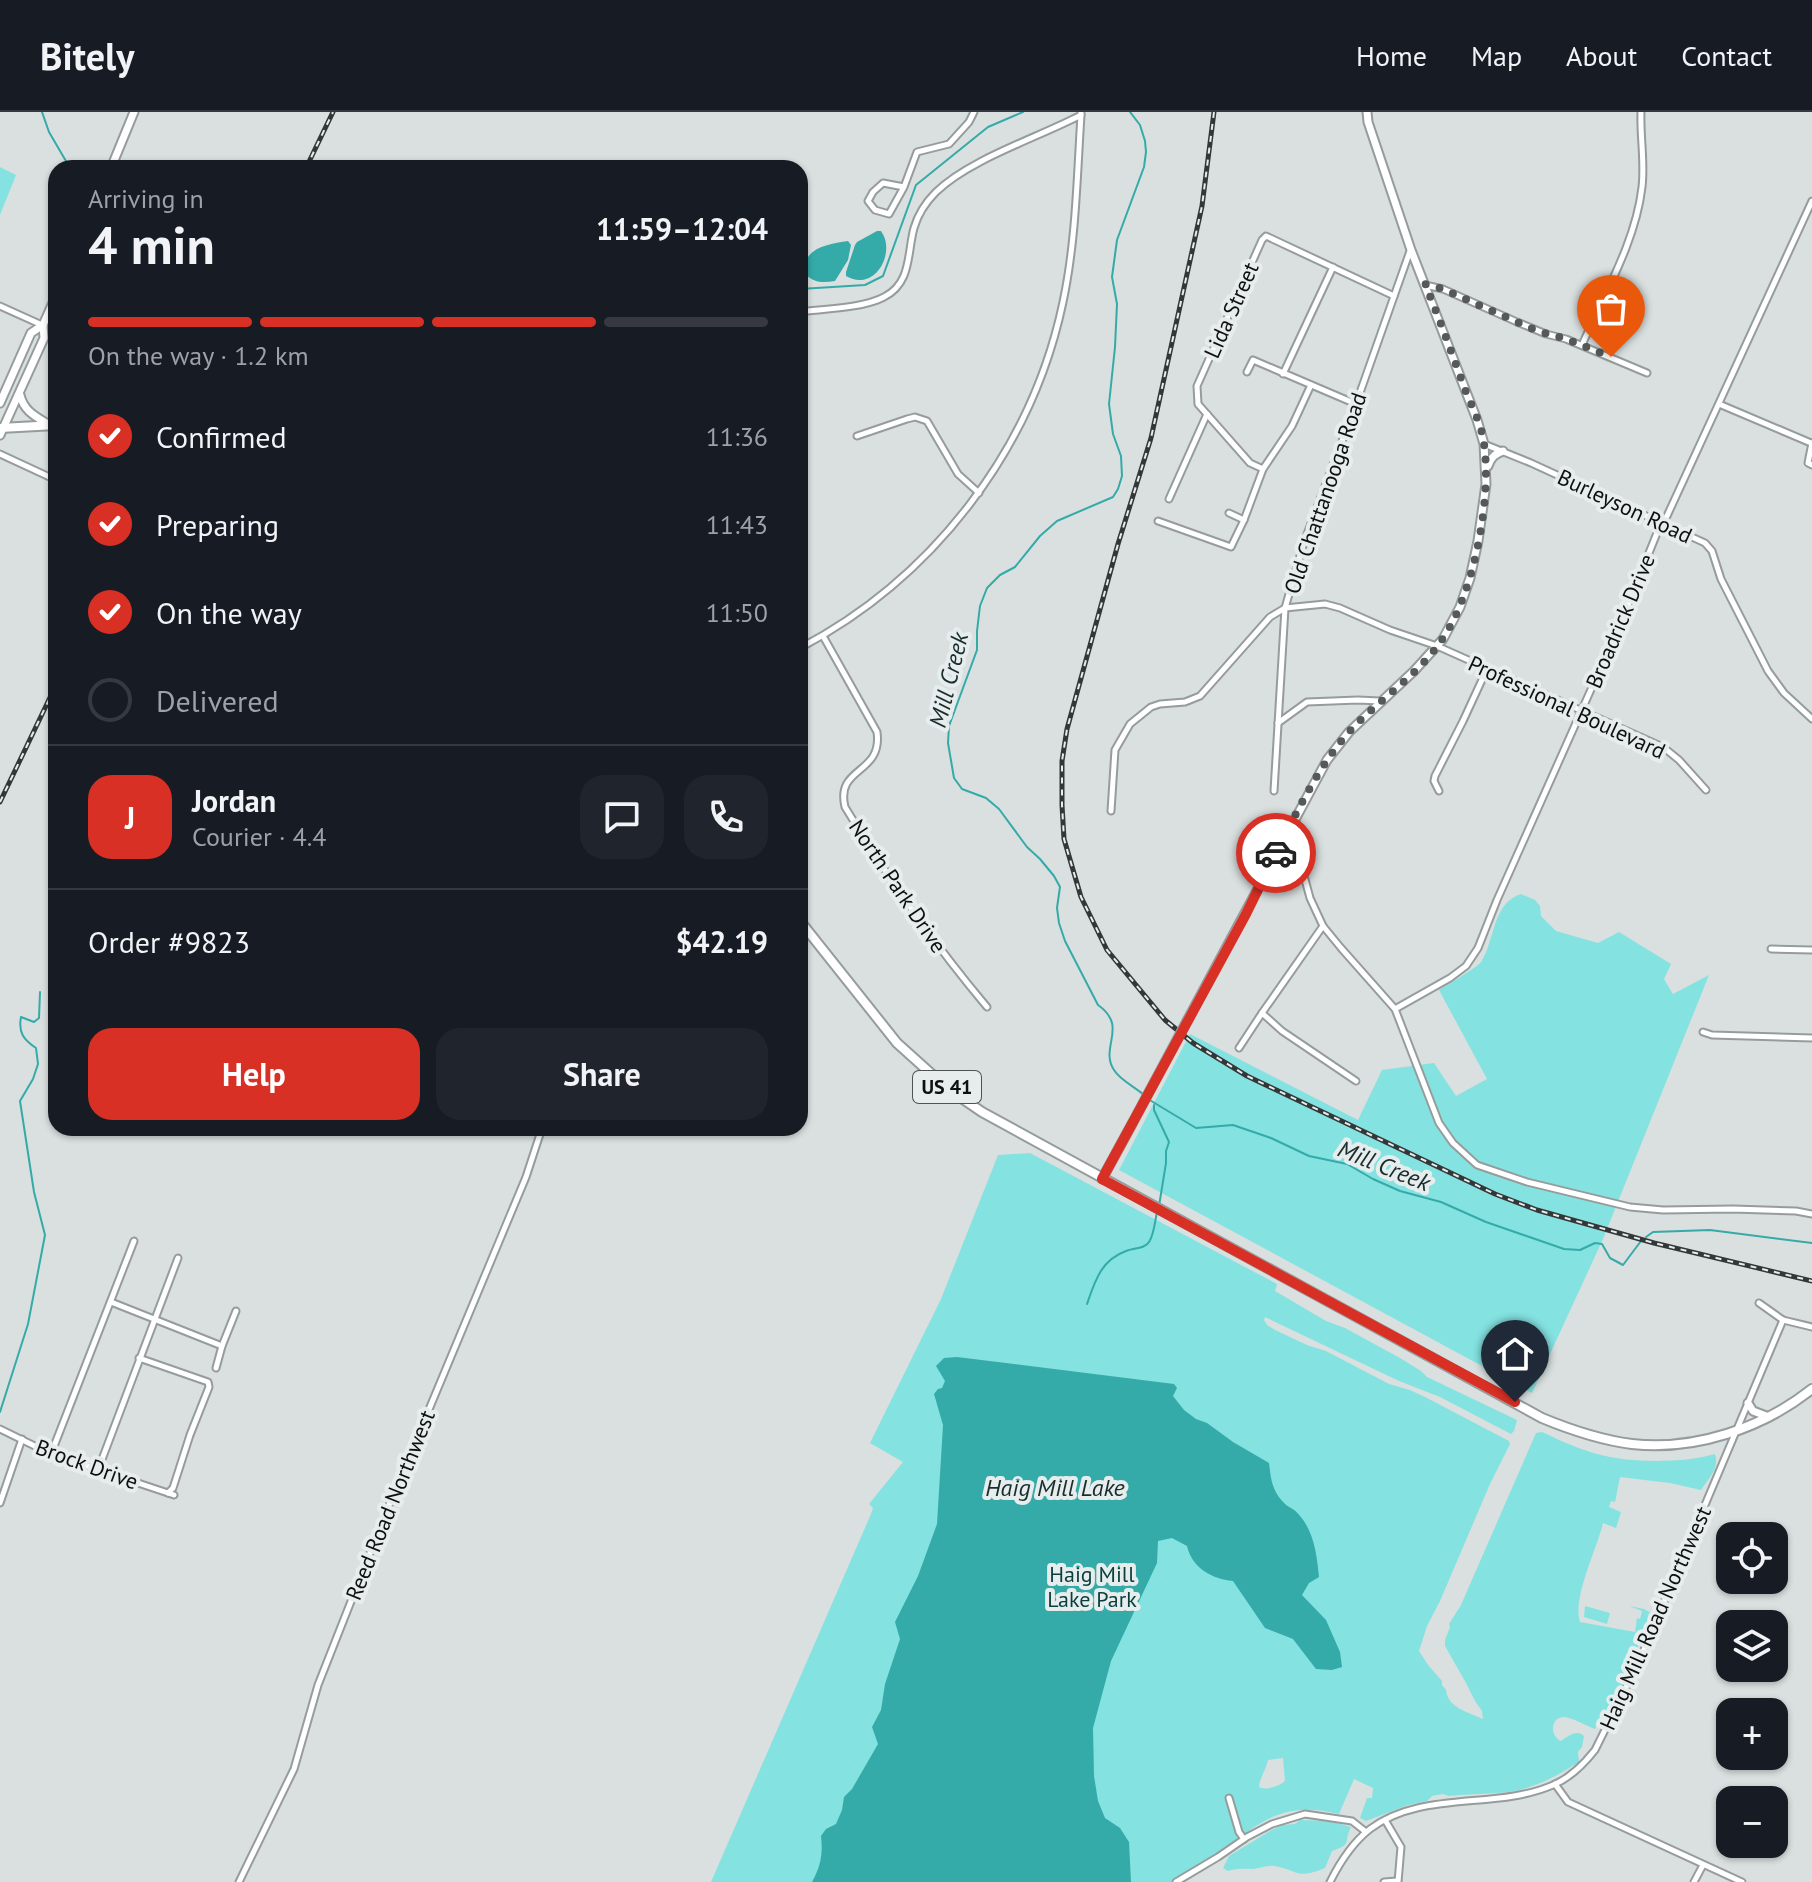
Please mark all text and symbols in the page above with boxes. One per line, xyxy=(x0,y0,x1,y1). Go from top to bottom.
text: Bitely xyxy=(40,31,134,80)
text: Home xyxy=(1356,37,1427,74)
text: Map xyxy=(1471,37,1522,74)
text: About xyxy=(1566,37,1637,74)
text: Contact xyxy=(1681,37,1772,74)
text: Arriving in xyxy=(88,182,204,215)
text: 11:59–12:04 xyxy=(596,209,768,248)
text: 4 min xyxy=(88,211,215,278)
street label: Lida Street xyxy=(1197,257,1265,362)
pin xyxy=(1577,275,1645,357)
icon: bag xyxy=(1589,287,1633,331)
text: On the way · 1.2 km xyxy=(88,339,309,372)
street label: Old Chattanooga Road xyxy=(1277,389,1373,597)
icon: check xyxy=(88,414,132,458)
text: Confirmed xyxy=(156,417,287,456)
text: 11:36 xyxy=(706,420,768,453)
street label: Burleyson Road xyxy=(1553,463,1697,549)
icon: check xyxy=(88,502,132,546)
text: Preparing xyxy=(156,505,279,544)
text: 11:43 xyxy=(706,508,768,541)
street label: Broadrick Drive xyxy=(1579,550,1661,692)
icon: check xyxy=(88,590,132,634)
text: On the way xyxy=(156,593,302,632)
text: 11:50 xyxy=(706,596,768,629)
water label: Mill Creek xyxy=(922,628,976,731)
street label: Professional Boulevard xyxy=(1464,649,1670,765)
text: Delivered xyxy=(156,681,279,720)
button: chat xyxy=(580,775,664,859)
button: phone xyxy=(684,775,768,859)
text: Jordan xyxy=(192,781,276,820)
text: J xyxy=(125,798,135,837)
courier xyxy=(1236,813,1316,893)
street label: North Park Drive xyxy=(843,814,953,958)
text: Courier · 4.4 xyxy=(192,820,326,853)
icon: car xyxy=(1254,831,1298,875)
text: Order #9823 xyxy=(88,922,250,961)
text: $42.19 xyxy=(676,922,768,961)
button: Help xyxy=(88,1028,420,1120)
button: Share xyxy=(436,1028,768,1120)
road number: US 41 xyxy=(913,1071,981,1103)
water label: Mill Creek xyxy=(1333,1133,1436,1199)
pin xyxy=(1481,1320,1549,1402)
icon: home xyxy=(1493,1332,1537,1376)
street label: Reed Road Northwest xyxy=(339,1405,441,1604)
street label: Brock Drive xyxy=(32,1433,142,1495)
water label: Haig Mill Lake xyxy=(985,1472,1125,1503)
street label: Haig Mill Road Northwest xyxy=(1593,1501,1717,1734)
map controls xyxy=(1716,1522,1788,1858)
button: locate xyxy=(1716,1522,1788,1594)
park label: Haig Mill Lake Park xyxy=(1047,1560,1137,1613)
button: layers xyxy=(1716,1610,1788,1682)
button: + xyxy=(1716,1698,1788,1770)
button: − xyxy=(1716,1786,1788,1858)

